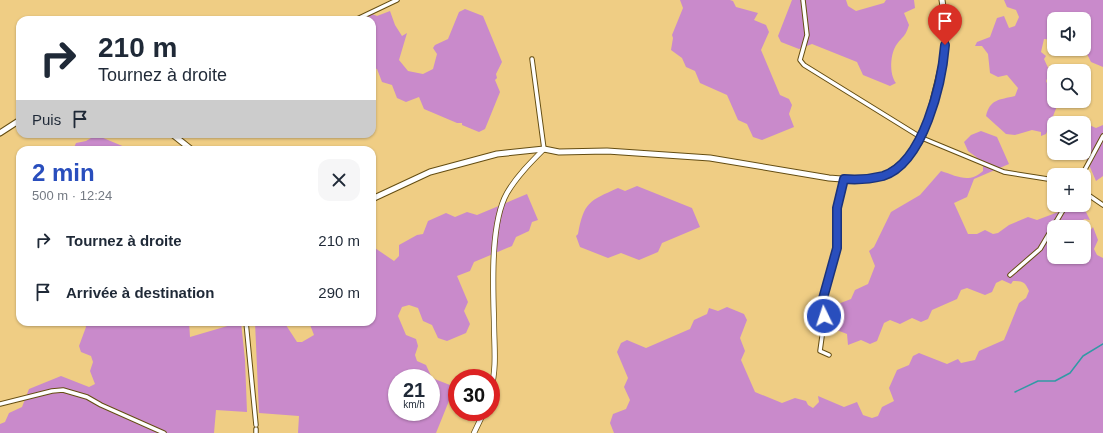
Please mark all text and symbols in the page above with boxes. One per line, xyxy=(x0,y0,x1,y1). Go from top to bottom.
pin xyxy=(928,4,962,45)
icon: arrive xyxy=(934,10,956,32)
map controls xyxy=(1047,12,1091,264)
button: sound xyxy=(1047,12,1091,56)
icon: right xyxy=(32,32,84,84)
text: 210 m xyxy=(98,32,177,63)
button: search xyxy=(1047,64,1091,108)
text: Tournez à droite xyxy=(98,65,227,85)
icon: arrive xyxy=(69,108,91,130)
text: Puis xyxy=(32,111,61,128)
button: layers xyxy=(1047,116,1091,160)
text: 2 min xyxy=(32,159,95,186)
button: close xyxy=(318,159,360,201)
button: + xyxy=(1047,168,1091,212)
text: 500 m · 12:24 xyxy=(32,188,112,203)
button: − xyxy=(1047,220,1091,264)
icon: right xyxy=(32,229,54,251)
text: Tournez à droite xyxy=(66,232,182,249)
text: 210 m xyxy=(318,232,360,249)
icon: arrive xyxy=(32,281,54,303)
text: Arrivée à destination xyxy=(66,284,214,301)
text: 290 m xyxy=(318,284,360,301)
position arrow xyxy=(803,295,845,337)
speed limit sign: 30 xyxy=(448,369,500,421)
text: 21 xyxy=(403,379,425,401)
text: km/h xyxy=(403,399,425,410)

